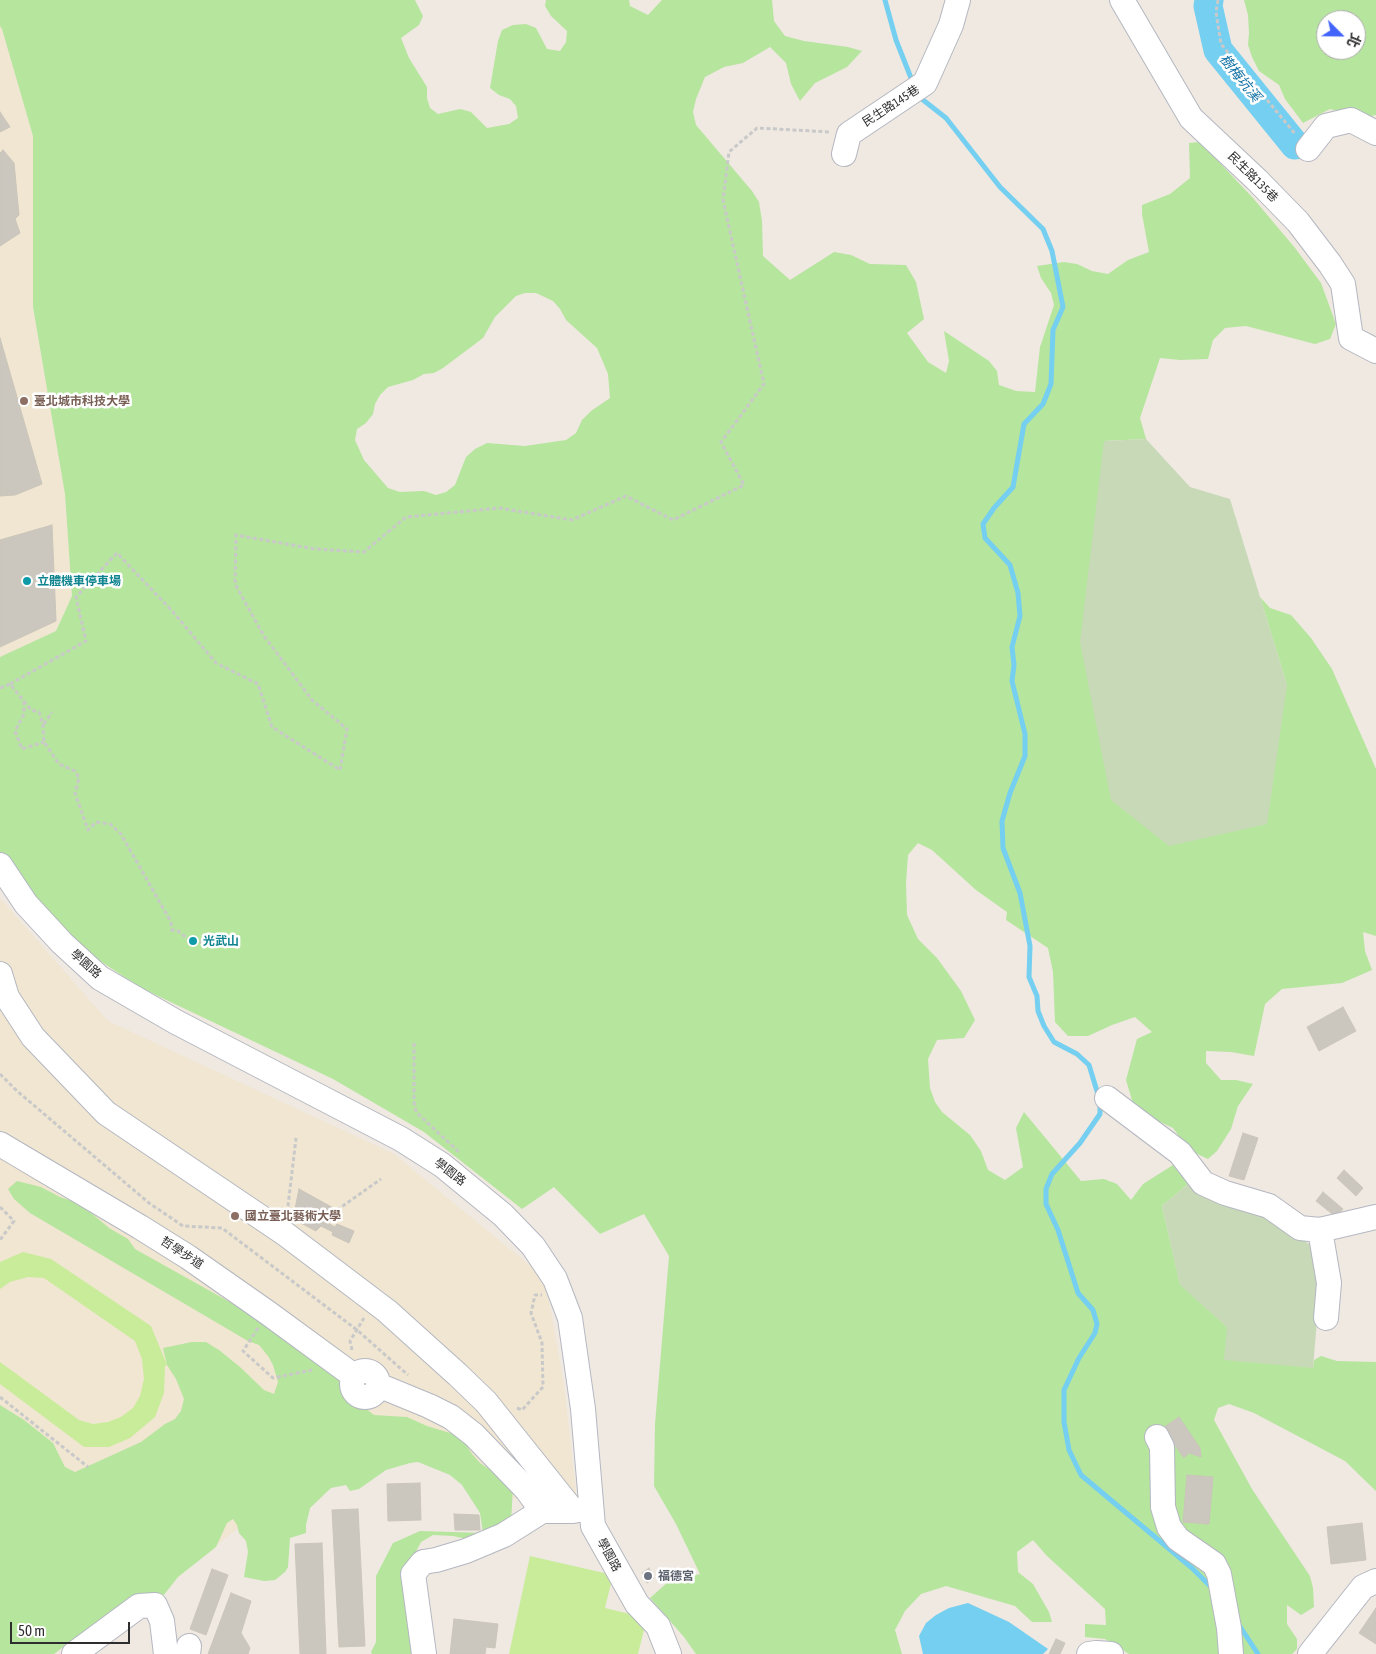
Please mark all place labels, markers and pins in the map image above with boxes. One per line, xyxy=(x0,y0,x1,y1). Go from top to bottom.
place label: 臺北城市科技大學 xyxy=(34,394,130,408)
marker: 臺北城市科技大學 xyxy=(18,395,30,407)
place label: 立體機車停車場 xyxy=(37,574,121,588)
marker: 立體機車停車場 xyxy=(21,575,33,587)
place label: 光武山 xyxy=(203,934,239,948)
marker: 光武山 xyxy=(187,935,199,947)
place label: 國立臺北藝術大學 xyxy=(245,1209,341,1223)
marker: 國立臺北藝術大學 xyxy=(229,1210,241,1222)
place label: 福德宮 xyxy=(658,1569,694,1583)
marker: 福德宮 xyxy=(642,1570,654,1582)

